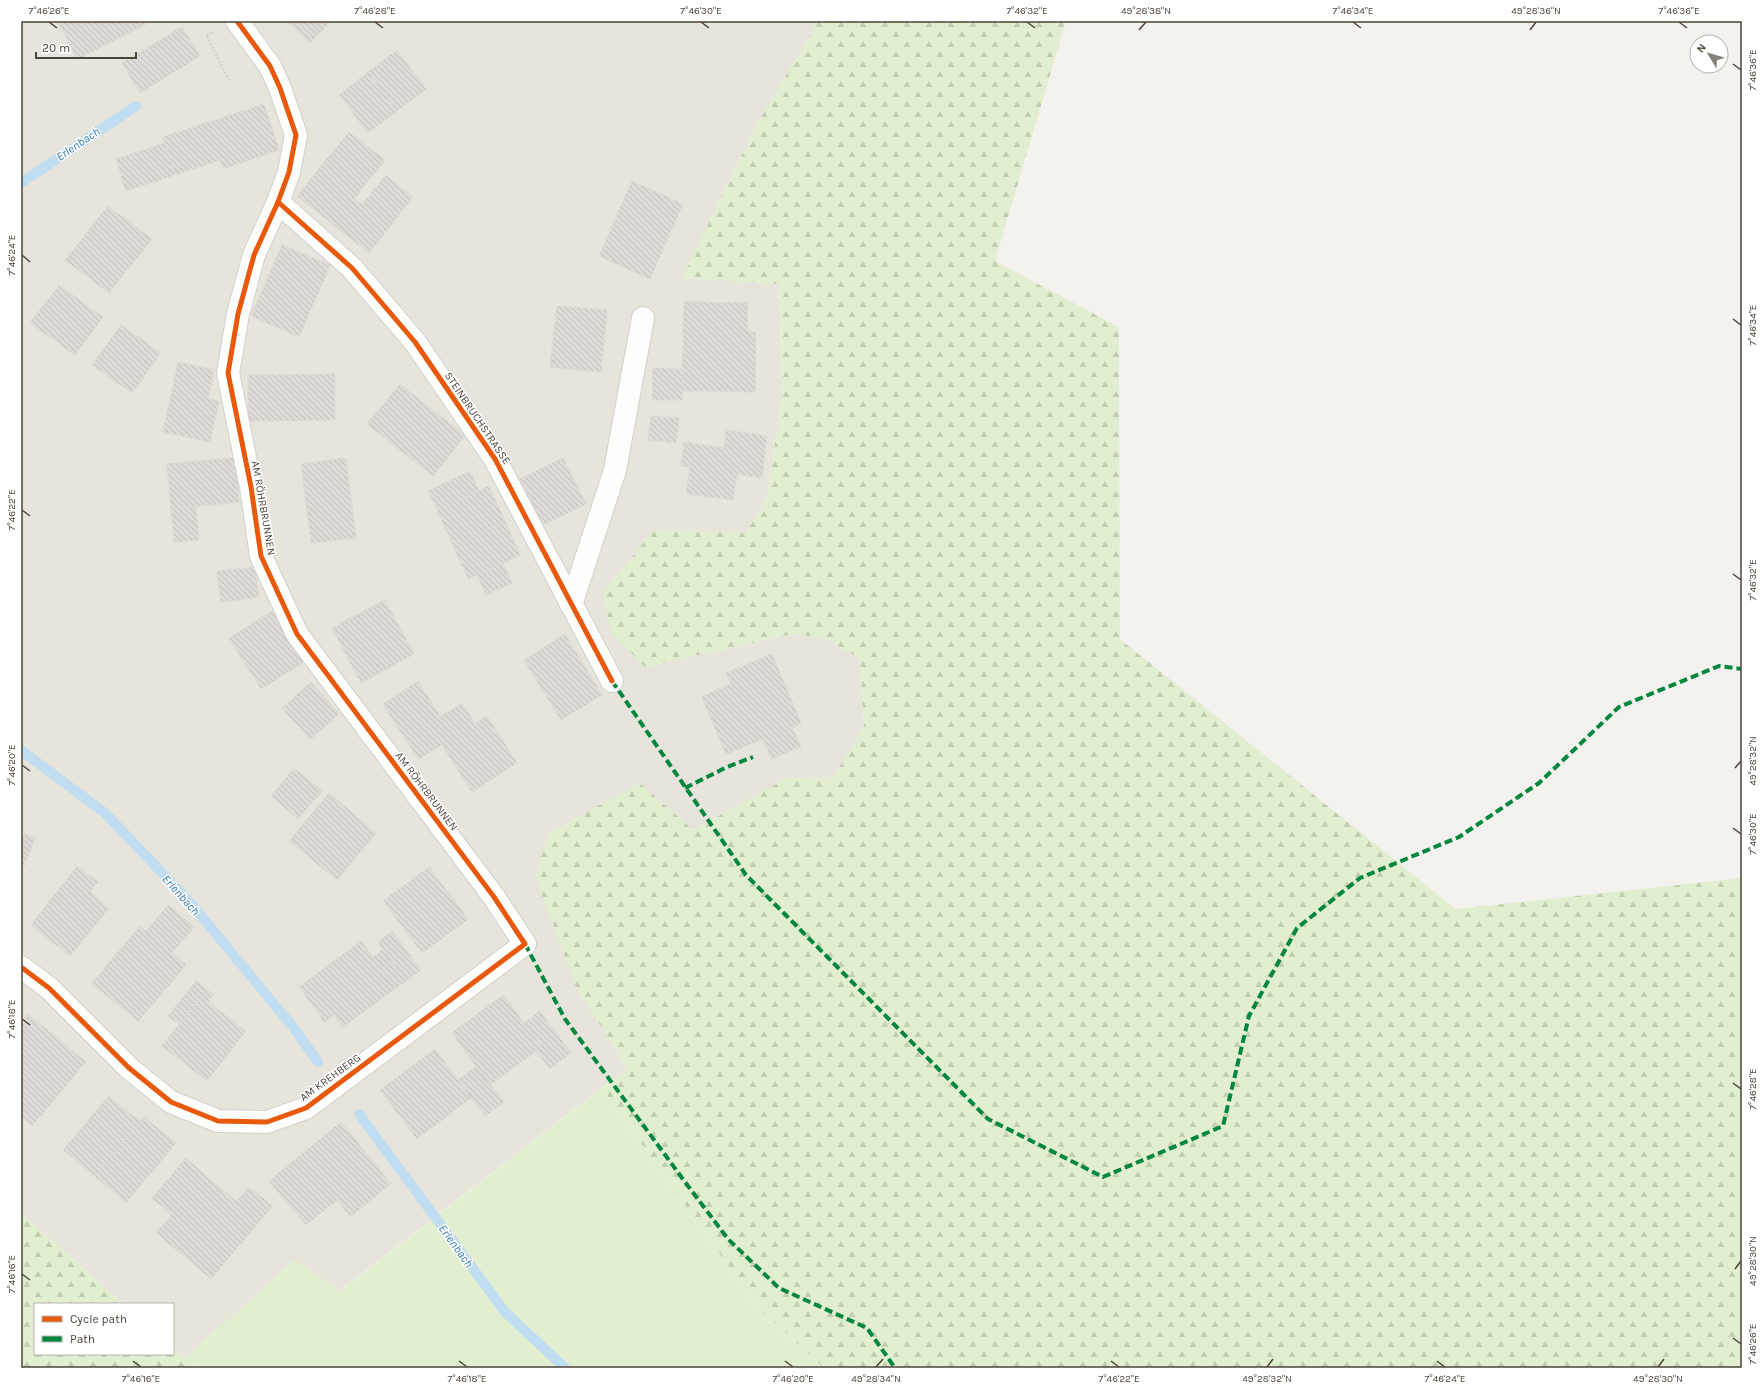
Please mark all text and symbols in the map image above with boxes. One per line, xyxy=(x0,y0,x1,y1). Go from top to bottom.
text: 7°46'26"E xyxy=(29,5,69,17)
text: 7°46'28"E xyxy=(354,5,396,17)
text: 7°46'30"E xyxy=(680,5,722,17)
text: 7°46'32"E xyxy=(1006,5,1048,17)
text: 49°28'38"N xyxy=(1121,5,1171,17)
text: 7°46'34"E xyxy=(1333,5,1373,17)
text: 49°28'36"N xyxy=(1511,5,1561,17)
text: 7°46'36"E xyxy=(1658,5,1700,17)
scale bar xyxy=(36,34,136,60)
north arrow xyxy=(1689,34,1729,74)
text: 20 m xyxy=(42,41,70,55)
text: N xyxy=(1694,41,1709,55)
text: 7°46'36"E xyxy=(1747,49,1759,91)
water label: Erlenbach xyxy=(53,124,103,164)
text: 7°46'24"E xyxy=(6,235,18,275)
text: 7°46'34"E xyxy=(1747,305,1759,345)
street label: STEINBRUCHSTRASSE xyxy=(442,370,513,467)
street label: AM RÖHRBRUNNEN xyxy=(249,460,279,556)
text: 7°46'22"E xyxy=(6,489,18,531)
text: 7°46'32"E xyxy=(1747,559,1759,601)
text: 49°28'32"N xyxy=(1747,736,1759,786)
text: 7°46'20"E xyxy=(6,744,18,786)
street label: AM RÖHRBRUNNEN xyxy=(393,749,461,833)
text: 7°46'30"E xyxy=(1747,813,1759,855)
water label: Erlenbach xyxy=(159,872,203,918)
text: 7°46'18"E xyxy=(6,1000,18,1038)
street label: AM KREHBERG xyxy=(297,1051,363,1104)
text: 7°46'28"E xyxy=(1747,1068,1759,1110)
water label: Erlenbach xyxy=(436,1222,476,1270)
text: 49°28'30"N xyxy=(1747,1236,1759,1286)
text: 7°46'16"E xyxy=(6,1255,18,1293)
legend xyxy=(34,1303,174,1355)
text: Cycle path xyxy=(70,1312,127,1326)
text: 7°46'26"E xyxy=(1747,1324,1759,1364)
text: Path xyxy=(70,1332,95,1346)
text: 7°46'16"E xyxy=(122,1373,160,1385)
text: 7°46'18"E xyxy=(448,1373,486,1385)
text: 7°46'20"E xyxy=(772,1373,814,1385)
text: 49°28'34"N xyxy=(851,1373,901,1385)
text: 7°46'22"E xyxy=(1098,1373,1140,1385)
text: 49°28'32"N xyxy=(1242,1373,1292,1385)
text: 7°46'24"E xyxy=(1425,1373,1465,1385)
text: 49°28'30"N xyxy=(1633,1373,1683,1385)

